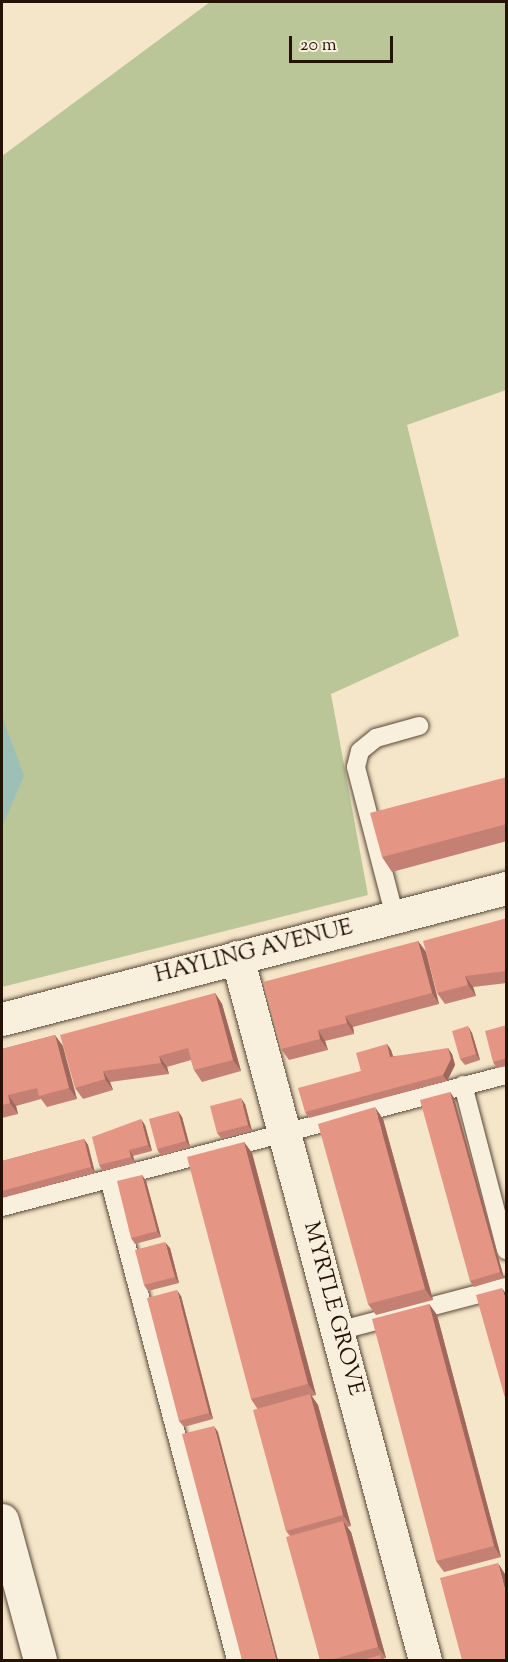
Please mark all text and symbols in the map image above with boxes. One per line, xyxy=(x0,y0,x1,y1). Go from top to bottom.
scale bar xyxy=(292,24,396,62)
text: 20 m xyxy=(300,33,337,59)
street label: HAYLING AVENUE xyxy=(152,916,356,990)
street label: MYRTLE GROVE xyxy=(296,1219,368,1399)

